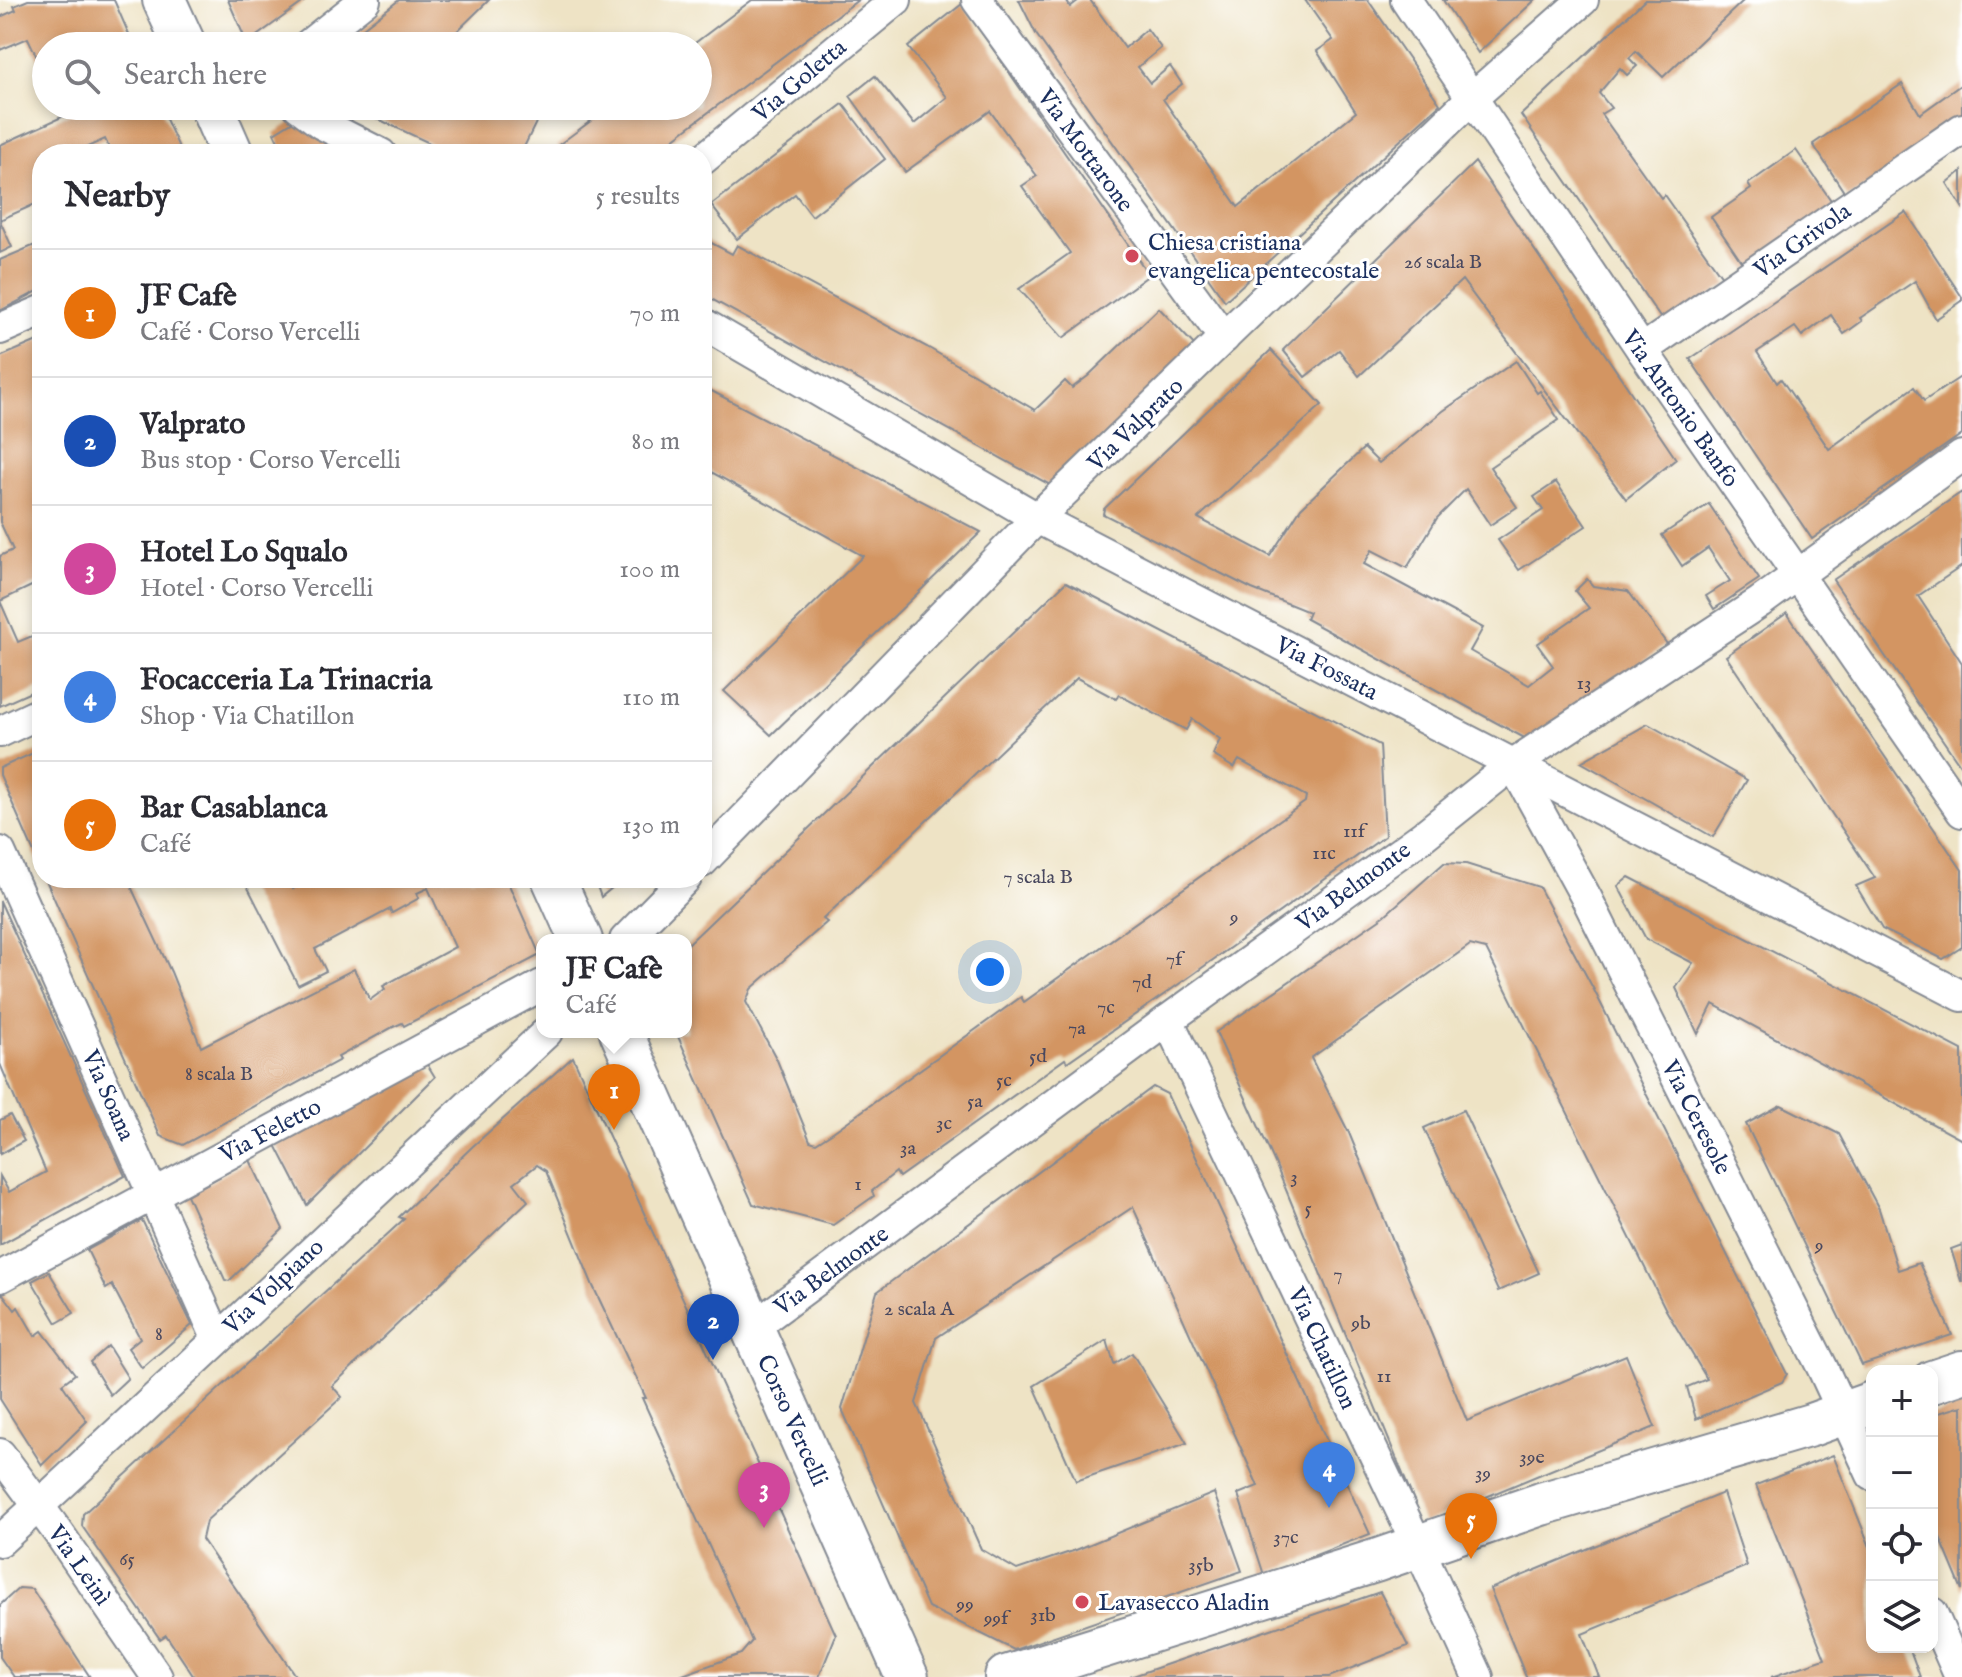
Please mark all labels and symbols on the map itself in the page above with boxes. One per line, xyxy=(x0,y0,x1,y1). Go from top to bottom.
street label: Via Goletta xyxy=(746,32,854,130)
street label: Via Mottarone xyxy=(1029,82,1140,219)
street label: Via Grivola xyxy=(1747,196,1858,287)
place label: Chiesa cristiana evangelica pentecostale xyxy=(1148,228,1379,287)
marker: Chiesa cristiana evangelica pentecostale xyxy=(1123,247,1141,265)
house number: 26 scala B xyxy=(1404,250,1482,275)
street label: Via Antonio Banfo xyxy=(1613,323,1746,494)
street label: Via Valprato xyxy=(1081,371,1191,479)
street label: Via Fossata xyxy=(1269,630,1384,709)
house number: 13 xyxy=(1577,671,1591,696)
house number: 11f xyxy=(1343,819,1369,844)
street label: Via Belmonte xyxy=(1290,835,1417,940)
house number: 11c xyxy=(1312,841,1336,866)
house number: 7 scala B xyxy=(1003,865,1073,890)
house number: 9 xyxy=(1229,905,1238,930)
house number: 7f xyxy=(1166,947,1186,972)
your location xyxy=(970,952,1010,992)
house number: 7d xyxy=(1132,970,1152,995)
house number: 7c xyxy=(1097,995,1115,1020)
house number: 7a xyxy=(1068,1016,1086,1041)
street label: Via Soana xyxy=(73,1044,142,1147)
house number: 5d xyxy=(1029,1044,1047,1069)
street label: Via Ceresole xyxy=(1653,1054,1738,1180)
house number: 8 scala B xyxy=(185,1062,253,1087)
pin: 1 xyxy=(588,1064,640,1130)
house number: 5c xyxy=(996,1068,1012,1093)
house number: 5a xyxy=(967,1089,983,1114)
street label: Via Feletto xyxy=(214,1092,327,1171)
house number: 3c xyxy=(936,1111,952,1136)
house number: 3a xyxy=(900,1136,916,1161)
house number: 3 xyxy=(1290,1165,1298,1190)
house number: 1 xyxy=(854,1172,862,1197)
house number: 5 xyxy=(1304,1196,1312,1221)
street label: Via Belmonte xyxy=(768,1219,895,1324)
street label: Via Volpiano xyxy=(216,1232,331,1342)
house number: 9 xyxy=(1814,1233,1823,1258)
house number: 7 xyxy=(1333,1262,1343,1287)
street label: Via Chatillon xyxy=(1279,1282,1364,1415)
pin: 2 xyxy=(687,1294,739,1360)
house number: 2 scala A xyxy=(884,1297,954,1322)
house number: 9b xyxy=(1350,1311,1371,1336)
house number: 8 xyxy=(155,1322,163,1347)
street label: Corso Vercelli xyxy=(749,1350,834,1491)
house number: 11 xyxy=(1377,1364,1391,1389)
pin: 4 xyxy=(1303,1442,1355,1508)
house number: 39e xyxy=(1519,1445,1545,1470)
house number: 39 xyxy=(1475,1461,1491,1486)
pin: 3 xyxy=(738,1462,790,1528)
pin: 5 xyxy=(1445,1493,1497,1559)
street label: Via Leinì xyxy=(39,1519,118,1612)
house number: 37c xyxy=(1273,1525,1299,1550)
house number: 65 xyxy=(119,1547,135,1572)
house number: 35b xyxy=(1188,1553,1214,1578)
place label: Lavasecco Aladin xyxy=(1098,1588,1270,1619)
house number: 99 xyxy=(955,1592,974,1617)
marker: Lavasecco Aladin xyxy=(1073,1593,1091,1611)
house number: 31b xyxy=(1030,1603,1056,1628)
house number: 99f xyxy=(983,1606,1012,1631)

